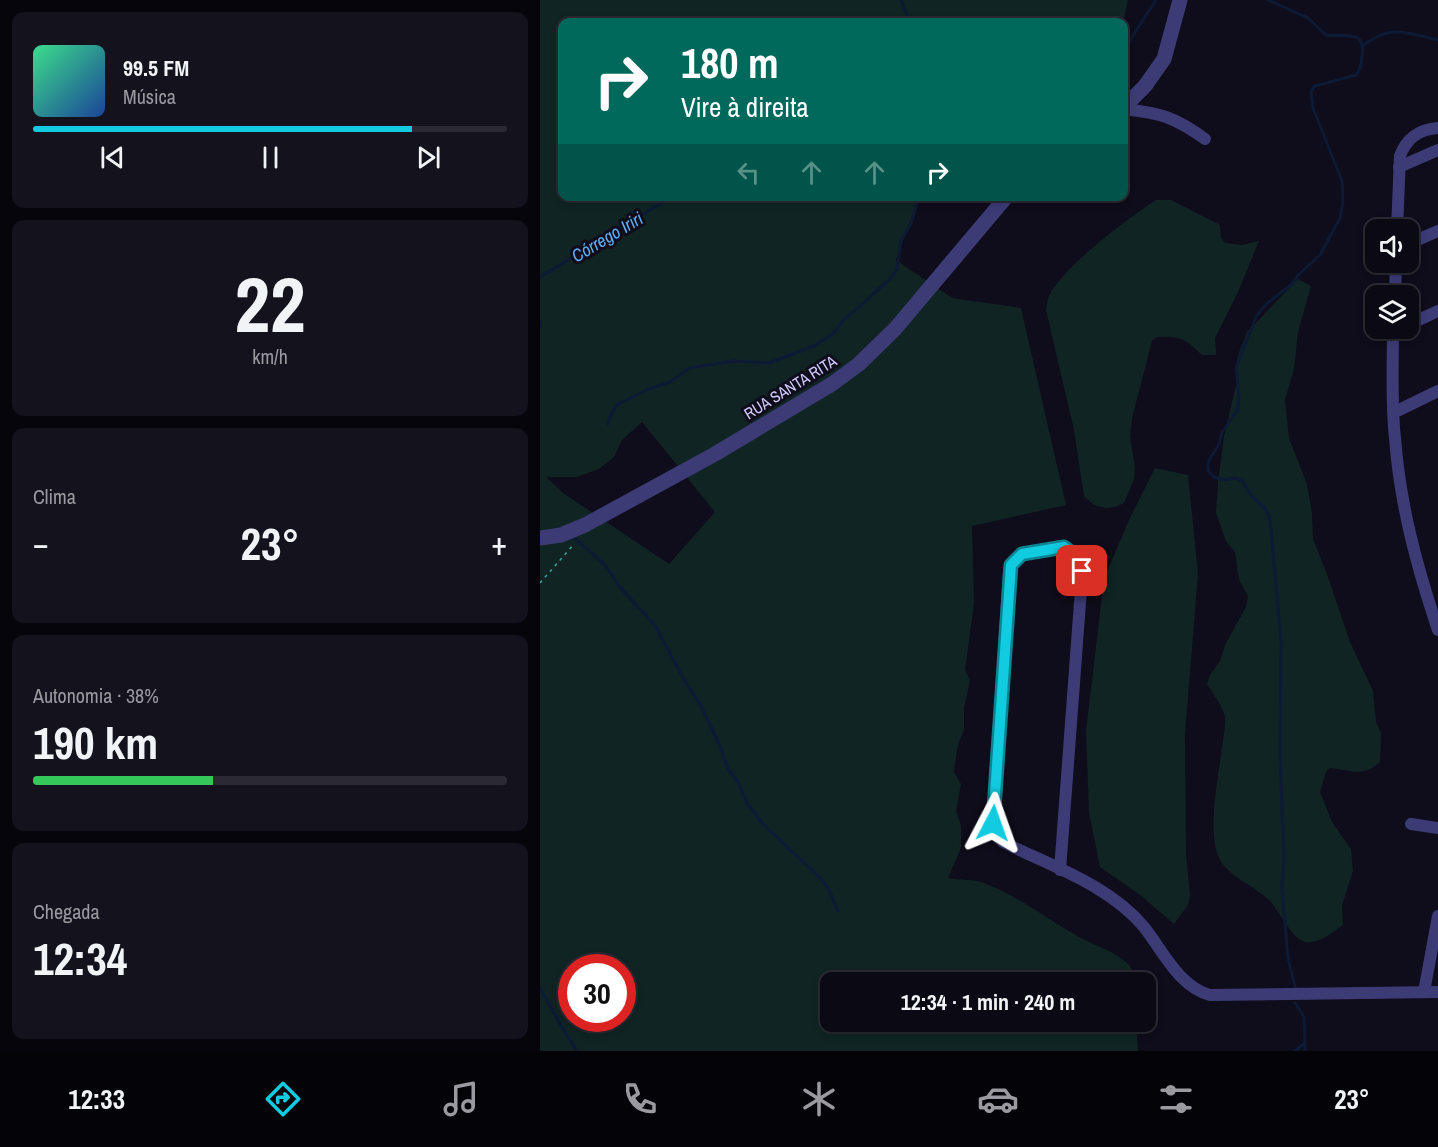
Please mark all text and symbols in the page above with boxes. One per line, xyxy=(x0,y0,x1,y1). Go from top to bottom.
text: 180 m xyxy=(681,35,779,91)
icon: right xyxy=(582,42,660,120)
text: 99.5 FM xyxy=(123,53,189,83)
text: Música xyxy=(123,83,176,110)
text: Vire à direita xyxy=(681,89,809,125)
icon: previous xyxy=(96,141,129,174)
icon: pause xyxy=(254,141,287,174)
icon: next xyxy=(412,141,445,174)
icon: left xyxy=(732,156,765,189)
icon: ahead xyxy=(795,156,828,189)
icon: ahead xyxy=(858,156,891,189)
icon: right xyxy=(921,156,954,189)
water label: Córrego Iriri xyxy=(566,206,648,268)
map controls xyxy=(1365,219,1419,339)
button: sound xyxy=(1365,219,1419,273)
text: 22 xyxy=(234,251,306,356)
button: layers xyxy=(1365,285,1419,339)
text: km/h xyxy=(252,343,288,370)
street label: RUA SANTA RITA xyxy=(740,350,841,424)
text: Clima xyxy=(33,483,76,510)
text: 23° xyxy=(240,513,300,574)
text: − xyxy=(33,521,49,565)
text: + xyxy=(491,521,507,565)
pin xyxy=(1056,545,1107,596)
icon: arrive xyxy=(1065,554,1098,587)
text: Autonomia · 38% xyxy=(33,682,159,709)
text: 190 km xyxy=(33,712,158,773)
position arrow xyxy=(961,791,1025,855)
text: Chegada xyxy=(33,898,100,925)
text: 12:34 xyxy=(33,928,127,989)
speed limit sign: 30 xyxy=(558,954,636,1032)
text: 12:34 · 1 min · 240 m xyxy=(901,987,1075,1017)
icon: directions xyxy=(262,1078,304,1120)
icon: music xyxy=(440,1078,482,1120)
icon: phone xyxy=(619,1078,661,1120)
icon: climate xyxy=(798,1078,840,1120)
icon: car xyxy=(977,1078,1019,1120)
icon: filters xyxy=(1155,1078,1197,1120)
text: 12:33 xyxy=(68,1081,125,1117)
text: 23° xyxy=(1334,1081,1370,1117)

